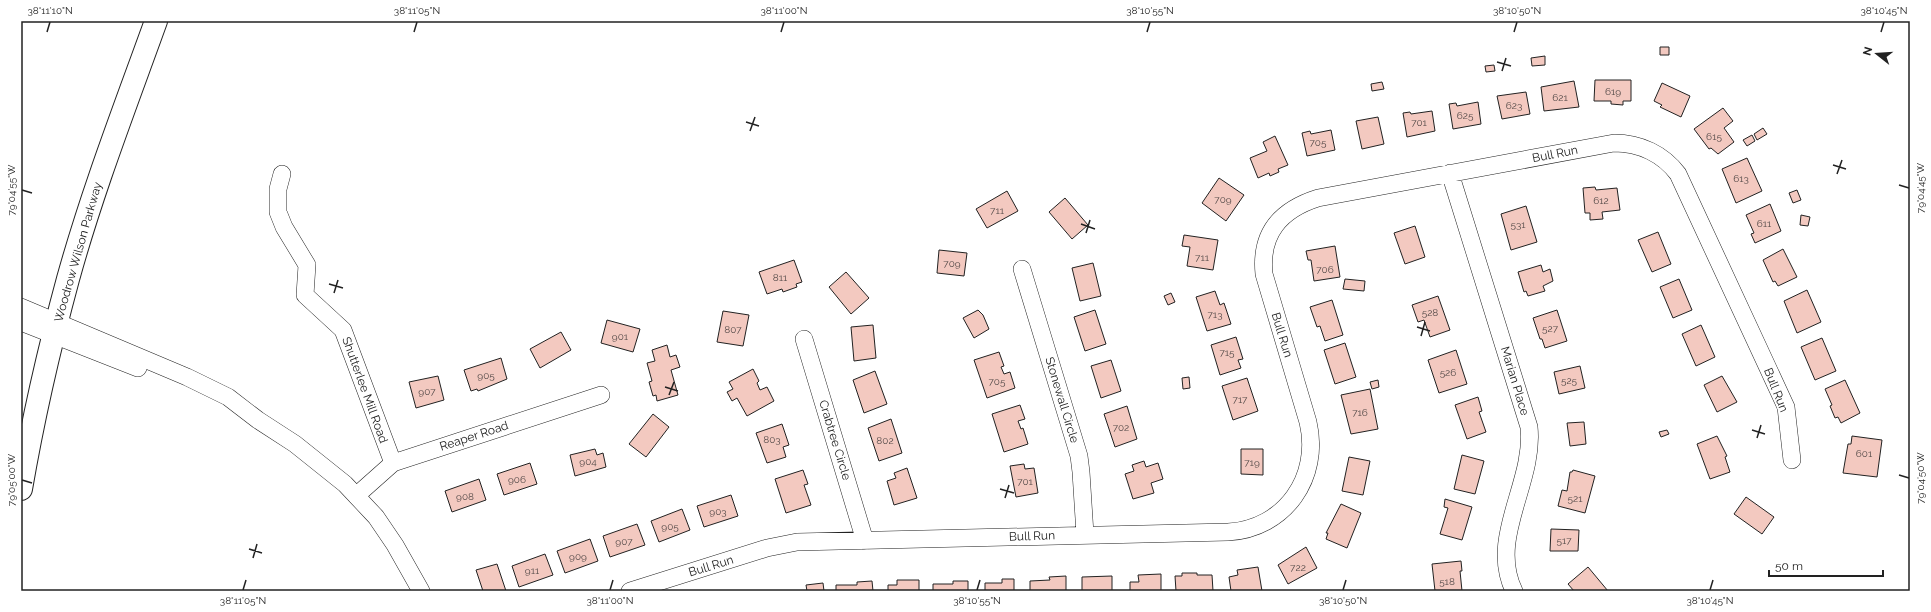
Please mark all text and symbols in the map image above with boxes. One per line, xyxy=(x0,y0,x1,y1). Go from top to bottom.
text: 38°11'10"N xyxy=(27,5,73,16)
text: 38°11'05"N xyxy=(394,5,440,16)
text: 38°11'00"N xyxy=(760,5,808,16)
text: 38°10'55"N xyxy=(1126,5,1174,16)
text: 38°10'50"N xyxy=(1493,5,1541,16)
text: 38°10'45"N xyxy=(1860,5,1908,16)
north arrow xyxy=(1857,34,1897,74)
text: N xyxy=(1860,45,1875,57)
house number: 619 xyxy=(1605,86,1621,97)
house number: 621 xyxy=(1552,92,1568,103)
house number: 623 xyxy=(1506,100,1522,111)
house number: 625 xyxy=(1457,110,1474,121)
house number: 701 xyxy=(1411,117,1428,128)
house number: 615 xyxy=(1706,131,1722,142)
house number: 705 xyxy=(1310,137,1327,148)
street label: Bull Run xyxy=(1531,143,1579,165)
text: 79°04'45"W xyxy=(1915,162,1926,213)
text: 79°04'55"W xyxy=(6,164,17,215)
house number: 613 xyxy=(1733,173,1749,184)
street label: Woodrow Wilson Parkway xyxy=(51,180,105,324)
house number: 709 xyxy=(1214,194,1232,205)
house number: 612 xyxy=(1593,195,1609,206)
house number: 711 xyxy=(990,205,1005,216)
house number: 611 xyxy=(1757,218,1772,229)
house number: 531 xyxy=(1510,219,1526,230)
house number: 711 xyxy=(1195,252,1210,263)
house number: 709 xyxy=(943,258,961,269)
house number: 706 xyxy=(1316,264,1334,275)
house number: 811 xyxy=(773,272,788,283)
house number: 528 xyxy=(1422,307,1438,318)
house number: 713 xyxy=(1208,309,1222,320)
street label: Bull Run xyxy=(1269,311,1295,359)
house number: 527 xyxy=(1542,323,1559,334)
house number: 807 xyxy=(724,324,742,335)
house number: 901 xyxy=(612,331,629,342)
street label: Shutterlee Mill Road xyxy=(339,335,391,445)
street label: Marian Place xyxy=(1498,345,1532,417)
house number: 715 xyxy=(1219,347,1235,358)
street label: Stonewall Circle xyxy=(1042,355,1082,445)
street label: Bull Run xyxy=(1761,366,1791,414)
house number: 526 xyxy=(1440,367,1456,378)
house number: 905 xyxy=(477,370,495,381)
house number: 525 xyxy=(1561,375,1578,386)
house number: 705 xyxy=(989,376,1006,387)
house number: 907 xyxy=(418,386,436,397)
house number: 717 xyxy=(1233,394,1248,405)
street label: Crabtree Circle xyxy=(816,398,854,482)
house number: 716 xyxy=(1352,407,1368,418)
street label: Reaper Road xyxy=(438,418,510,454)
house number: 702 xyxy=(1113,422,1129,433)
house number: 803 xyxy=(763,434,781,445)
house number: 802 xyxy=(876,435,894,446)
house number: 601 xyxy=(1856,448,1873,459)
text: 79°04'50"W xyxy=(1915,452,1926,504)
text: 79°05'00"W xyxy=(6,453,17,506)
house number: 904 xyxy=(579,456,597,467)
house number: 719 xyxy=(1244,457,1260,468)
house number: 906 xyxy=(508,474,526,485)
house number: 701 xyxy=(1017,476,1034,487)
house number: 908 xyxy=(456,491,474,502)
house number: 521 xyxy=(1568,493,1583,504)
house number: 903 xyxy=(709,506,727,517)
house number: 905 xyxy=(661,521,679,532)
street label: Bull Run xyxy=(1009,528,1055,544)
house number: 517 xyxy=(1556,535,1572,546)
house number: 907 xyxy=(615,536,633,547)
house number: 909 xyxy=(569,551,587,562)
scale bar xyxy=(1769,552,1883,578)
street label: Bull Run xyxy=(687,553,735,579)
text: 50 m xyxy=(1775,559,1803,573)
house number: 722 xyxy=(1290,562,1306,573)
house number: 911 xyxy=(525,565,540,576)
house number: 518 xyxy=(1439,576,1455,587)
text: 38°11'05"N xyxy=(220,595,266,606)
text: 38°11'00"N xyxy=(586,595,634,606)
text: 38°10'55"N xyxy=(953,595,1001,606)
text: 38°10'50"N xyxy=(1319,595,1367,606)
text: 38°10'45"N xyxy=(1686,595,1734,606)

